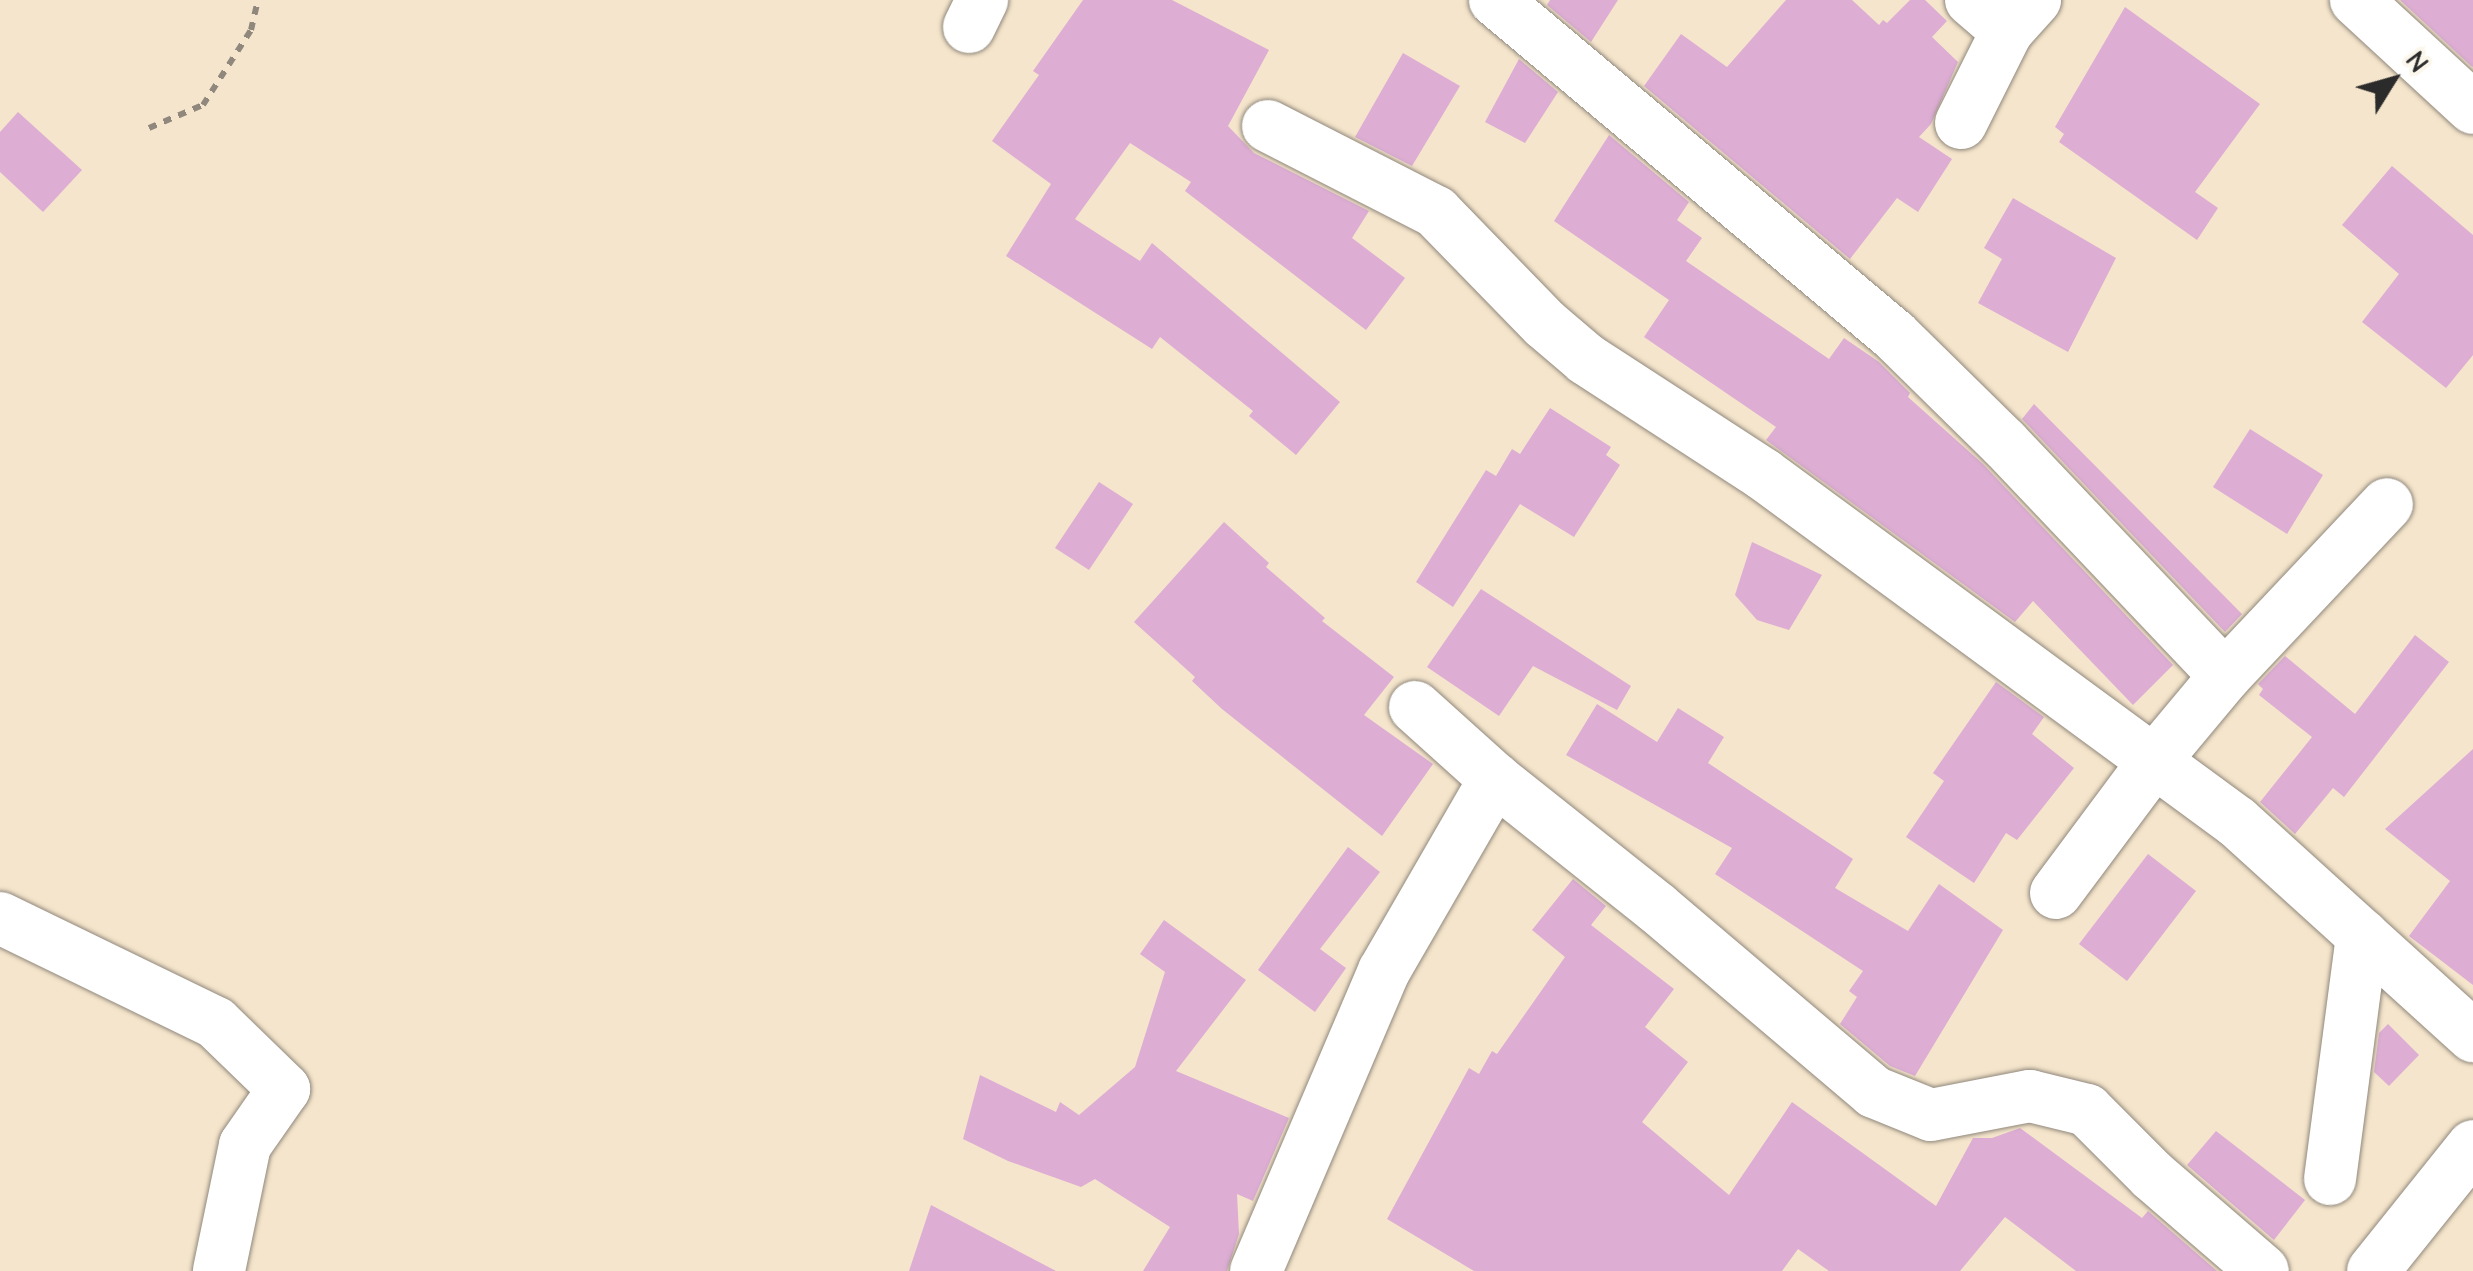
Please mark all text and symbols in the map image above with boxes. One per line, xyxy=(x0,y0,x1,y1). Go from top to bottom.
north arrow xyxy=(2343,30,2443,130)
text: N xyxy=(2399,45,2435,79)

